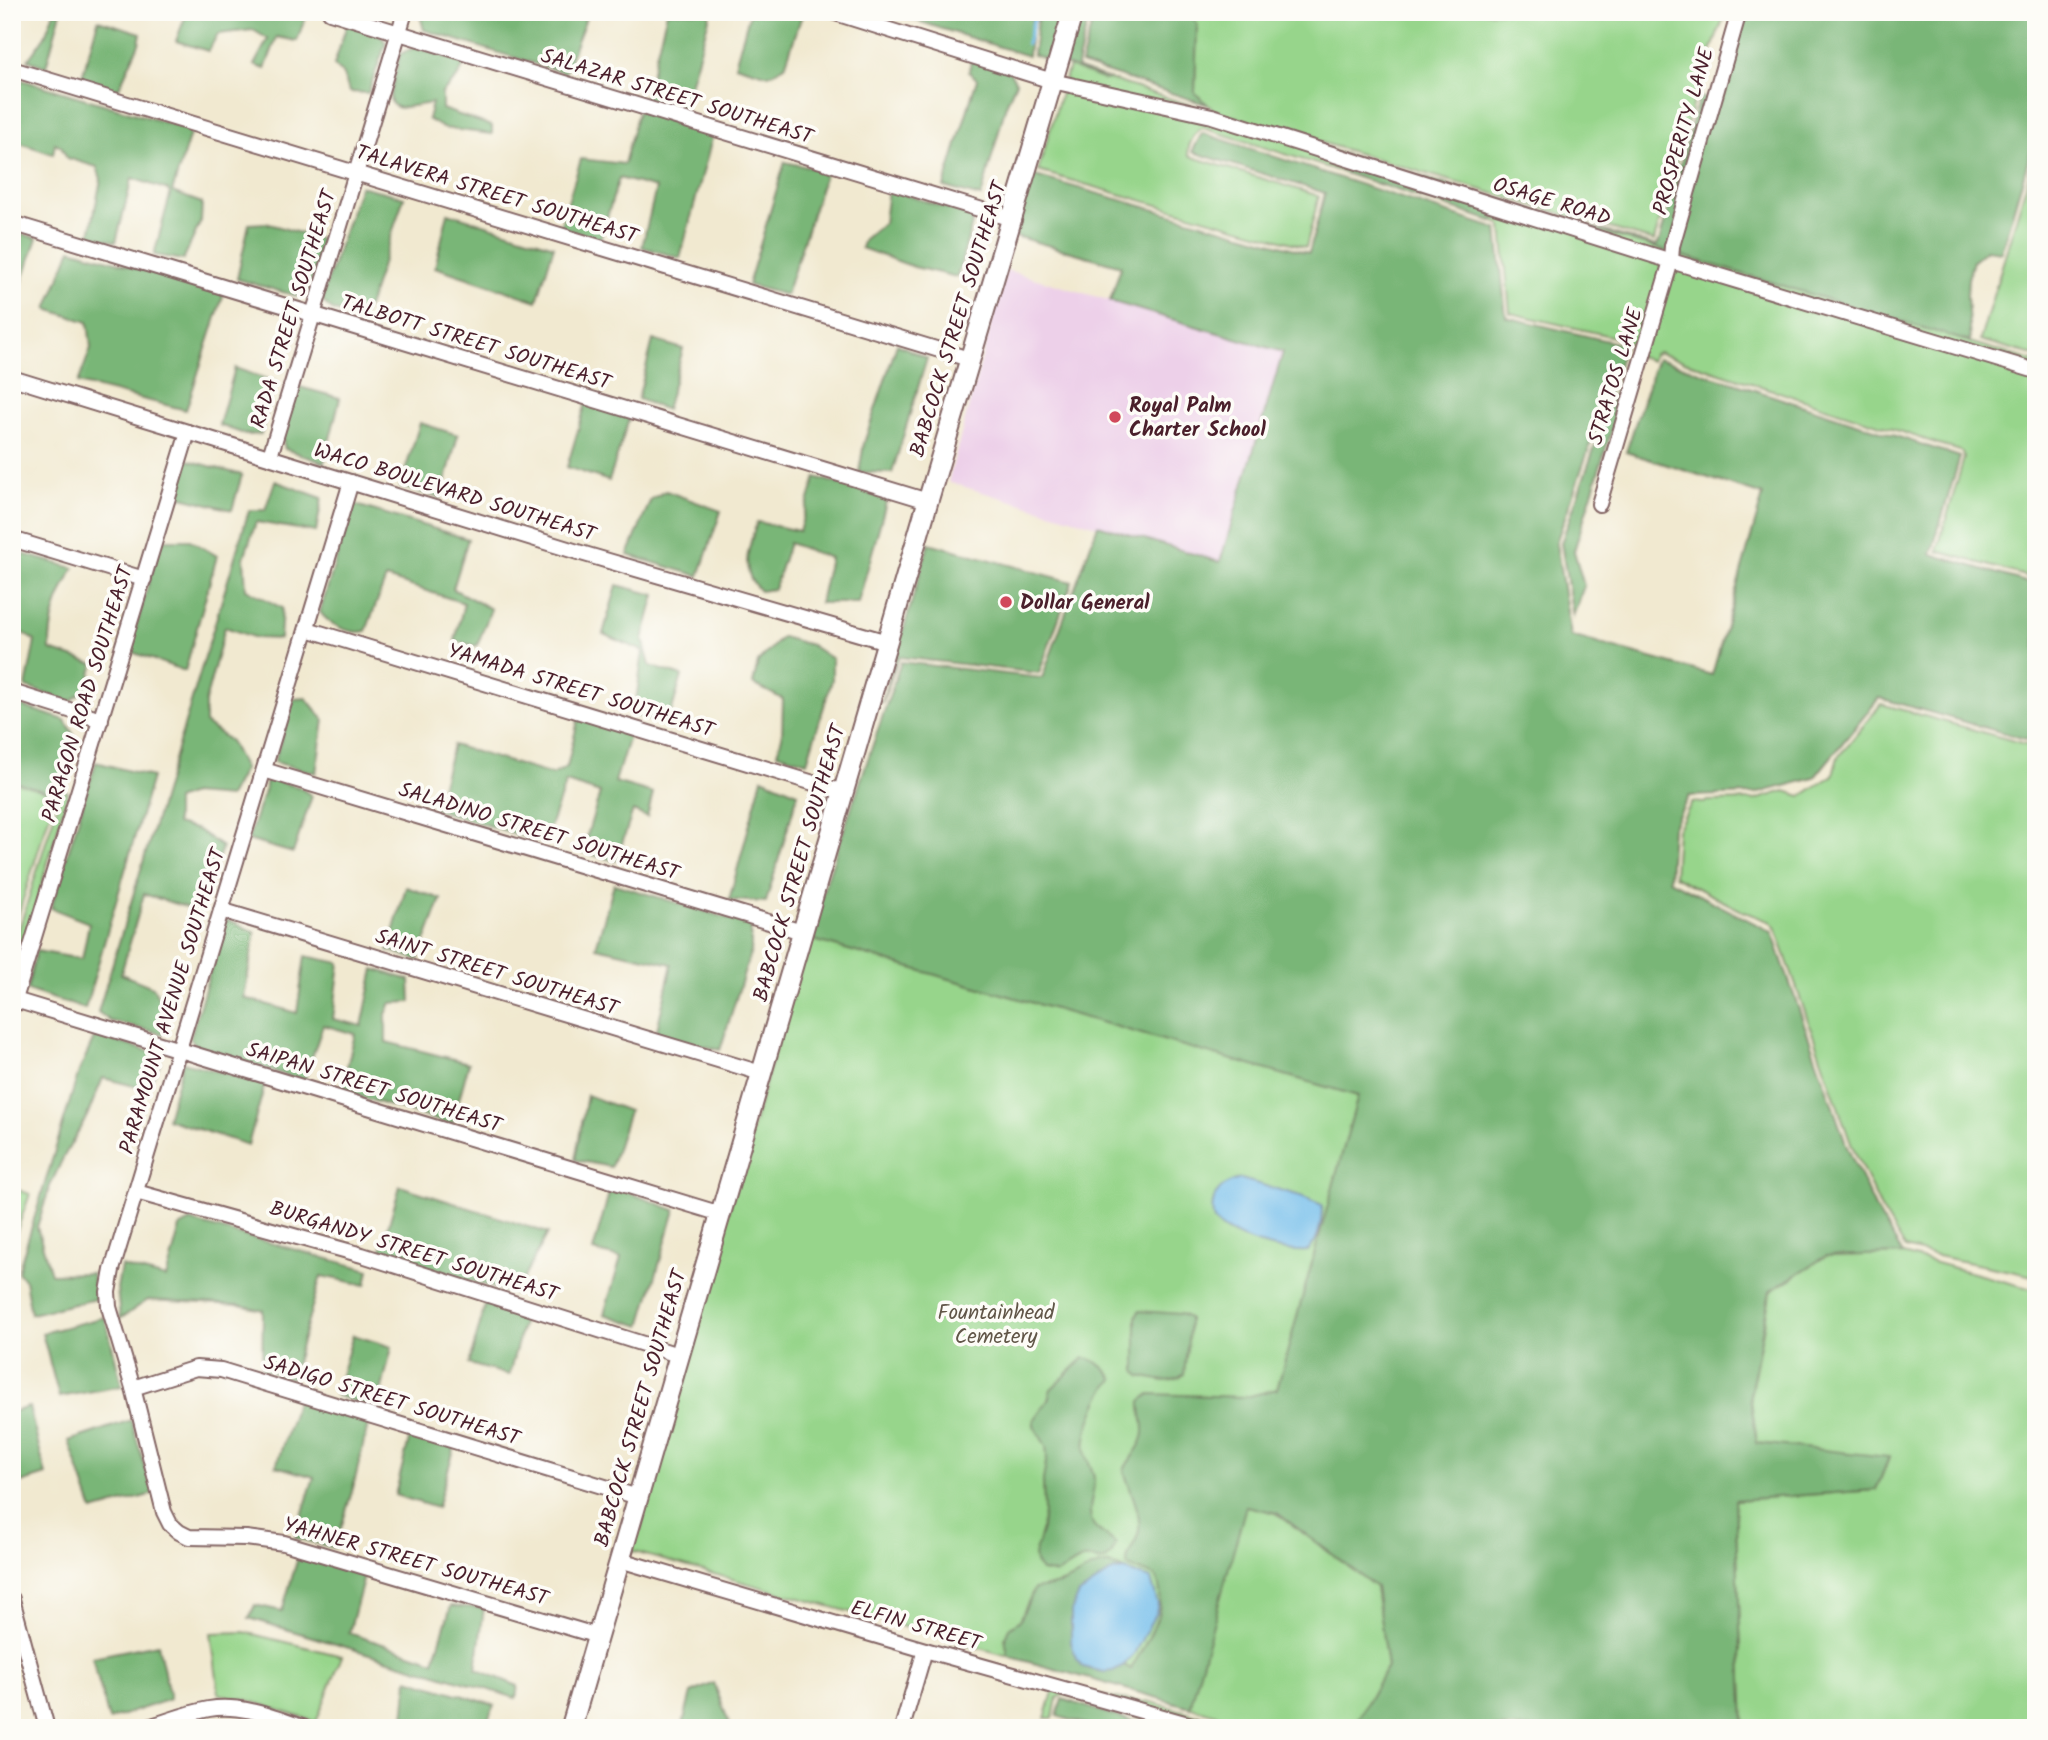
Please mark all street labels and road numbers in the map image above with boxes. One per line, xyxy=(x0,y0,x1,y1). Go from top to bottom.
street label: SALAZAR STREET SOUTHEAST xyxy=(537,40,818,155)
street label: PROSPERITY LANE xyxy=(1645,43,1724,219)
street label: TALAVERA STREET SOUTHEAST xyxy=(351,137,643,255)
street label: OSAGE ROAD xyxy=(1489,169,1615,236)
street label: BABCOCK STREET SOUTHEAST xyxy=(902,176,1018,461)
street label: RADA STREET SOUTHEAST xyxy=(242,184,347,433)
street label: TALBOTT STREET SOUTHEAST xyxy=(336,287,616,401)
street label: STRATOS LANE xyxy=(1580,303,1653,449)
street label: WACO BOULEVARD SOUTHEAST xyxy=(310,435,601,553)
street label: PARAGON ROAD SOUTHEAST xyxy=(34,560,144,827)
street label: YAMADA STREET SOUTHEAST xyxy=(443,635,720,748)
street label: BABCOCK STREET SOUTHEAST xyxy=(745,719,856,1006)
street label: SALADINO STREET SOUTHEAST xyxy=(394,774,685,891)
street label: PARAMOUNT AVENUE SOUTHEAST xyxy=(111,843,236,1158)
street label: SAINT STREET SOUTHEAST xyxy=(371,921,624,1027)
street label: SAIPAN STREET SOUTHEAST xyxy=(242,1034,507,1144)
street label: BURGANDY STREET SOUTHEAST xyxy=(265,1193,564,1313)
street label: BABCOCK STREET SOUTHEAST xyxy=(586,1264,697,1551)
street label: SADIGO STREET SOUTHEAST xyxy=(259,1347,525,1457)
street label: YAHNER STREET SOUTHEAST xyxy=(279,1509,554,1617)
street label: ELFIN STREET xyxy=(846,1592,986,1661)

